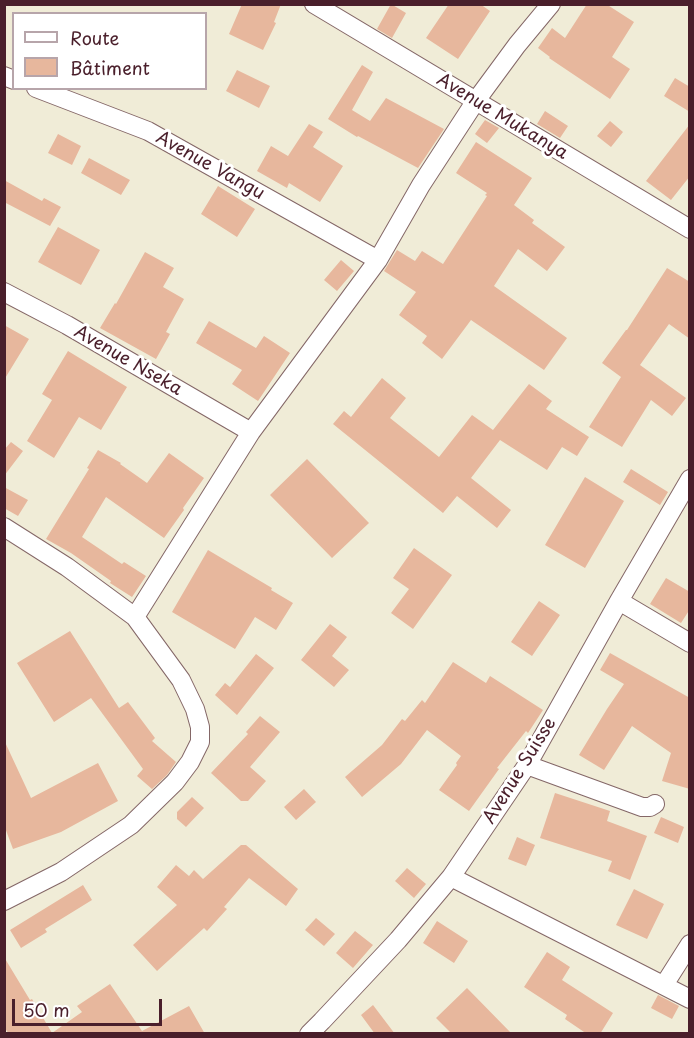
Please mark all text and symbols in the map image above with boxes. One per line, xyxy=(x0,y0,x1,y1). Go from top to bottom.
legend xyxy=(12,12,207,90)
text: Route xyxy=(70,24,119,51)
text: Bâtiment xyxy=(70,54,150,81)
street label: Avenue Mukanya xyxy=(433,69,571,165)
street label: Avenue Vangu xyxy=(152,127,268,205)
street label: Avenue Nseka xyxy=(70,321,186,401)
street label: Avenue Suisse xyxy=(479,714,561,828)
scale bar xyxy=(15,987,165,1025)
text: 50 m xyxy=(23,996,70,1023)

